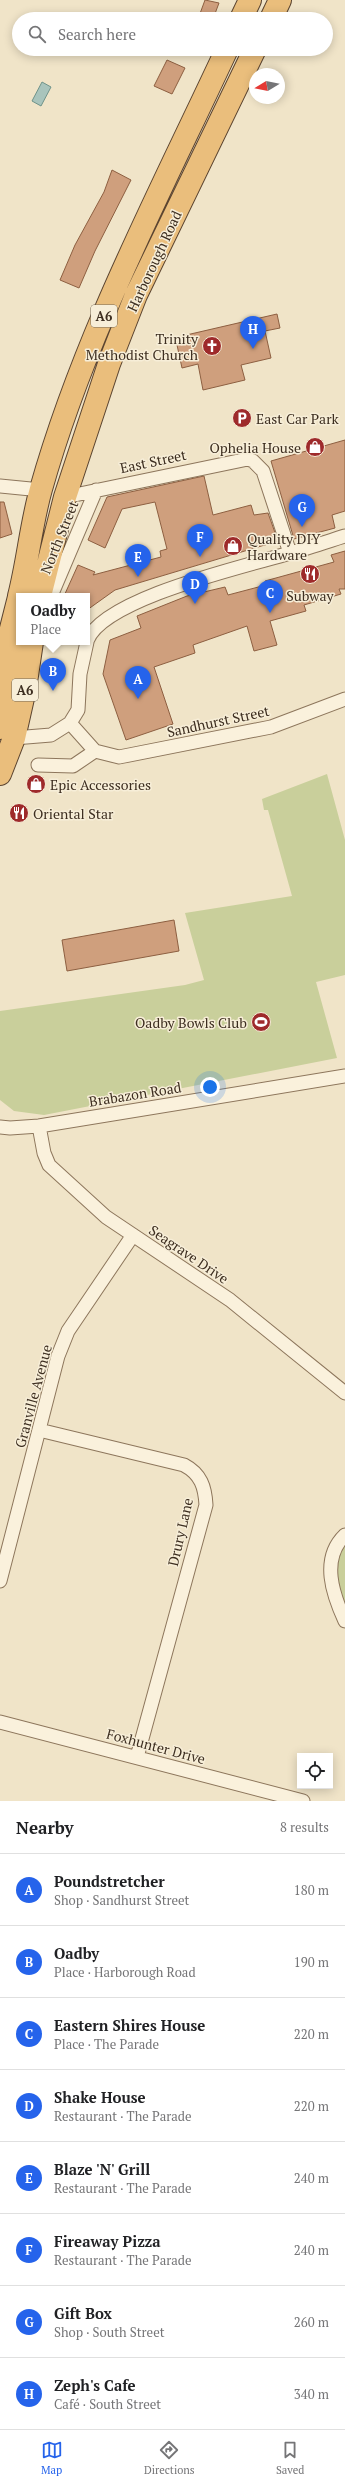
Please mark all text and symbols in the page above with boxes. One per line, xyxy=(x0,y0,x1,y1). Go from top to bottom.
search box xyxy=(12,12,333,56)
icon: search xyxy=(26,23,48,45)
text: Search here xyxy=(58,24,136,44)
north arrow xyxy=(249,68,285,104)
street label: Harborough Road xyxy=(122,207,186,315)
road number: A6 xyxy=(91,305,117,327)
pin: H xyxy=(240,316,266,349)
place label: Trinity Methodist Church xyxy=(86,329,199,364)
church icon: Trinity Methodist Church xyxy=(201,335,223,357)
parking icon: East Car Park xyxy=(231,407,253,429)
place label: East Car Park xyxy=(256,409,340,428)
shop icon: Ophelia House xyxy=(304,436,326,458)
place label: Ophelia House xyxy=(209,438,301,457)
street label: East Street xyxy=(118,445,189,477)
pin: G xyxy=(289,494,315,527)
street label: North Street xyxy=(36,497,83,577)
pin: F xyxy=(187,524,213,557)
place label: Quality DIY Hardware xyxy=(247,529,321,564)
shop icon: Quality DIY Hardware xyxy=(222,535,244,557)
pin: E xyxy=(125,544,151,577)
restaurant icon: Subway xyxy=(299,563,321,585)
pin: D xyxy=(182,571,208,604)
pin: C xyxy=(257,580,283,613)
place label: Subway xyxy=(286,586,335,605)
popup xyxy=(16,593,90,645)
text: Oadby xyxy=(30,600,76,620)
text: Place xyxy=(30,620,61,638)
pin: B xyxy=(40,658,66,691)
pin: A xyxy=(125,666,151,699)
road number: A6 xyxy=(12,679,38,701)
street label: Sandhurst Street xyxy=(165,701,272,741)
shop icon: Epic Accessories xyxy=(25,773,47,795)
place label: Epic Accessories xyxy=(50,775,151,794)
restaurant icon: Oriental Star xyxy=(8,802,30,824)
place label: Oriental Star xyxy=(33,804,114,823)
sports icon: Oadby Bowls Club xyxy=(250,1011,272,1033)
place label: Oadby Bowls Club xyxy=(135,1013,247,1032)
street label: Brabazon Road xyxy=(88,1077,183,1111)
your location xyxy=(200,1077,220,1097)
street label: Seagrave Drive xyxy=(146,1220,232,1288)
street label: Granville Avenue xyxy=(10,1342,56,1450)
street label: Drury Lane xyxy=(163,1496,197,1568)
street label: Foxhunter Drive xyxy=(105,1724,207,1768)
map controls xyxy=(297,1753,333,1789)
button: locate xyxy=(297,1753,333,1789)
text: Nearby xyxy=(16,1816,74,1839)
text: 8 results xyxy=(280,1818,329,1836)
text: Poundstretcher xyxy=(54,1871,165,1891)
text: A xyxy=(24,1881,34,1899)
text: 180 m xyxy=(294,1881,329,1899)
text: Shop · Sandhurst Street xyxy=(54,1891,189,1909)
text: Oadby xyxy=(54,1943,99,1963)
text: B xyxy=(25,1953,33,1971)
text: 190 m xyxy=(294,1953,329,1971)
text: Place · Harborough Road xyxy=(54,1963,196,1981)
text: Eastern Shires House xyxy=(54,2015,205,2035)
text: C xyxy=(25,2025,33,2043)
text: 220 m xyxy=(294,2025,329,2043)
text: Place · The Parade xyxy=(54,2035,159,2053)
text: Shake House xyxy=(54,2087,146,2107)
text: D xyxy=(24,2097,34,2115)
text: 220 m xyxy=(294,2097,329,2115)
text: Restaurant · The Parade xyxy=(54,2107,192,2125)
text: Blaze 'N' Grill xyxy=(54,2159,150,2179)
text: E xyxy=(25,2169,33,2187)
text: 240 m xyxy=(294,2169,329,2187)
text: Restaurant · The Parade xyxy=(54,2179,192,2197)
text: Fireaway Pizza xyxy=(54,2231,161,2251)
text: F xyxy=(25,2241,33,2259)
text: 240 m xyxy=(294,2241,329,2259)
text: Restaurant · The Parade xyxy=(54,2251,192,2269)
text: Gift Box xyxy=(54,2303,112,2323)
text: G xyxy=(24,2313,34,2331)
text: 260 m xyxy=(294,2313,329,2331)
text: Shop · South Street xyxy=(54,2323,165,2341)
text: Zeph's Cafe xyxy=(54,2375,136,2395)
text: H xyxy=(24,2385,34,2403)
text: 340 m xyxy=(294,2385,329,2403)
text: Café · South Street xyxy=(54,2395,161,2413)
tab: Map xyxy=(41,2439,63,2477)
tab: Directions xyxy=(144,2439,195,2477)
tab: Saved xyxy=(276,2439,304,2477)

